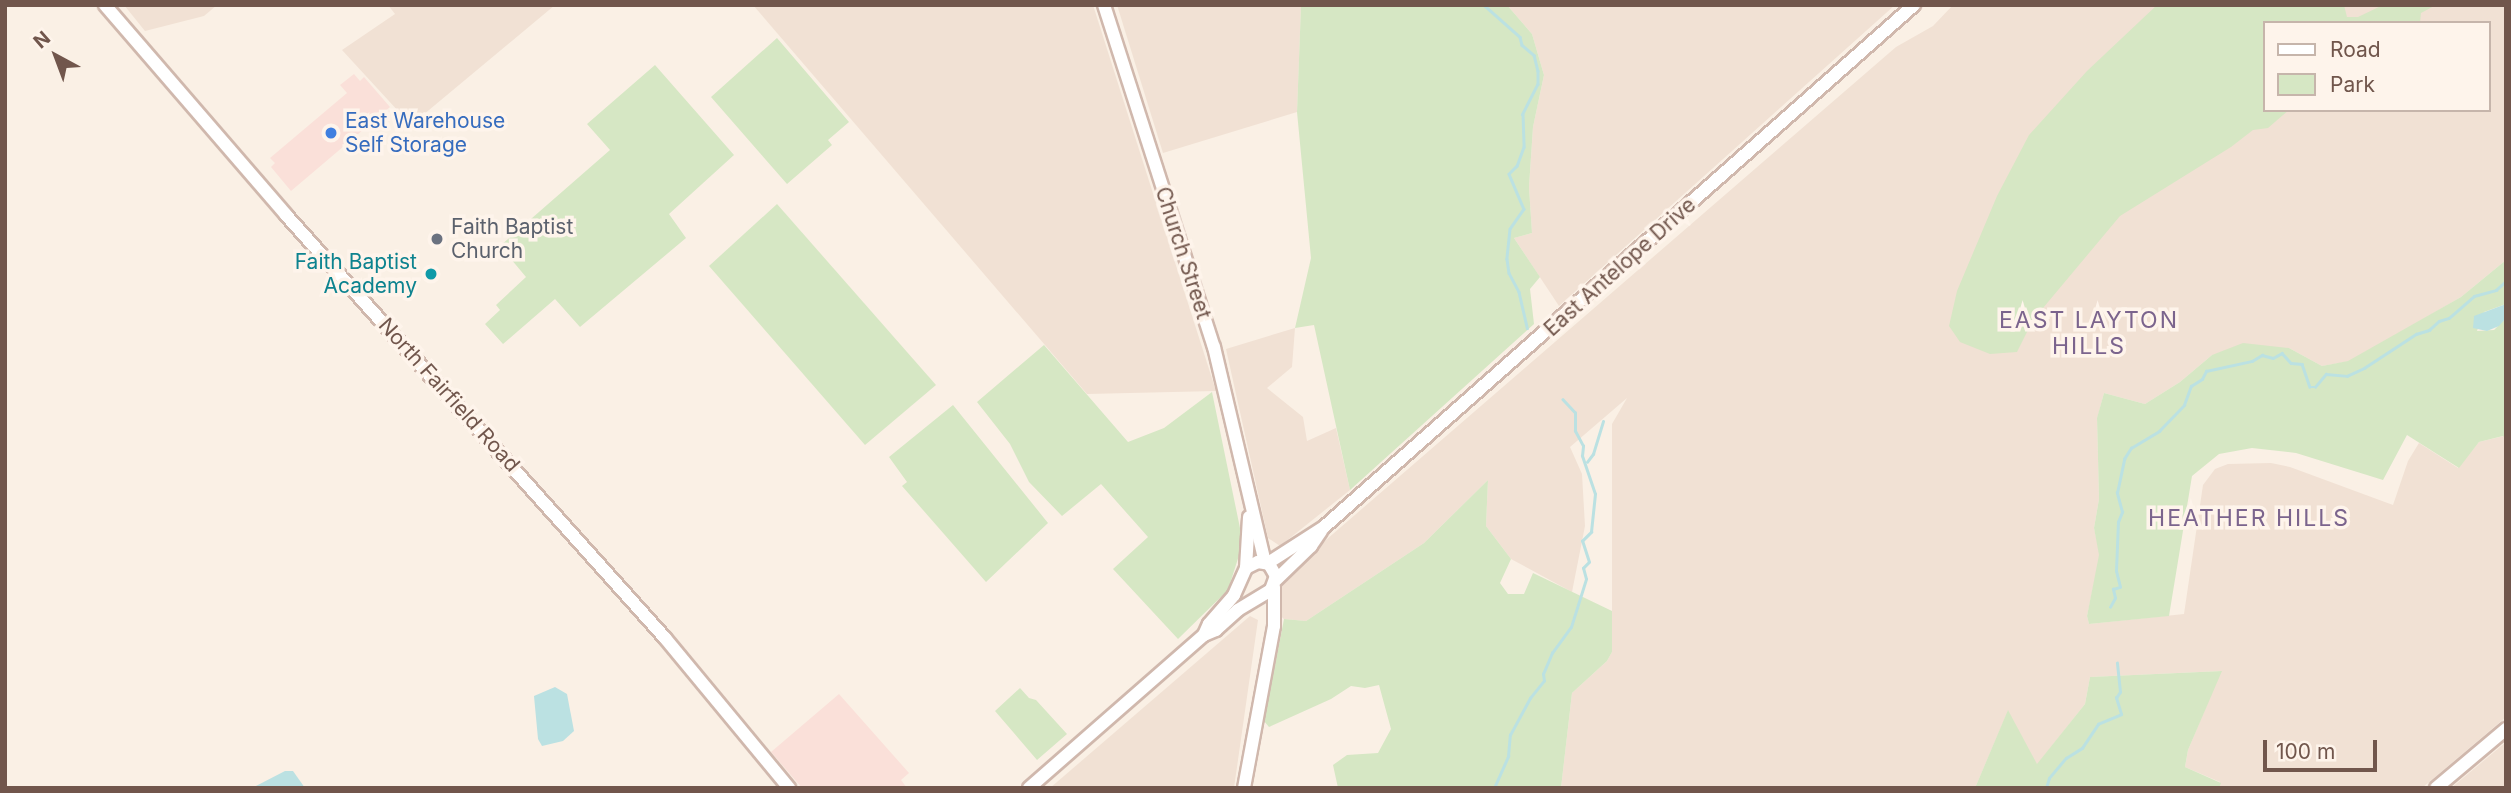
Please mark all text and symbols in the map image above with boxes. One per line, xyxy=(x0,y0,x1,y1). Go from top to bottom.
north arrow xyxy=(21,21,91,91)
legend xyxy=(2262,21,2490,112)
text: N xyxy=(29,26,55,53)
text: Road xyxy=(2330,37,2381,62)
text: Park xyxy=(2330,72,2375,97)
place label: East Warehouse Self Storage xyxy=(345,108,505,158)
marker: East Warehouse Self Storage xyxy=(323,125,339,141)
street label: Church Street xyxy=(1150,184,1216,322)
street label: East Antelope Drive xyxy=(1539,192,1701,342)
place label: Faith Baptist Church xyxy=(451,214,573,264)
marker: Faith Baptist Church xyxy=(429,231,445,247)
place label: Faith Baptist Academy xyxy=(295,249,417,299)
marker: Faith Baptist Academy xyxy=(423,266,439,282)
district label: EAST LAYTON HILLS xyxy=(2000,306,2178,360)
street label: North Fairfield Road xyxy=(373,313,525,477)
district label: HEATHER HILLS xyxy=(2150,504,2348,532)
scale bar xyxy=(2266,726,2380,770)
text: 100 m xyxy=(2276,739,2335,764)

